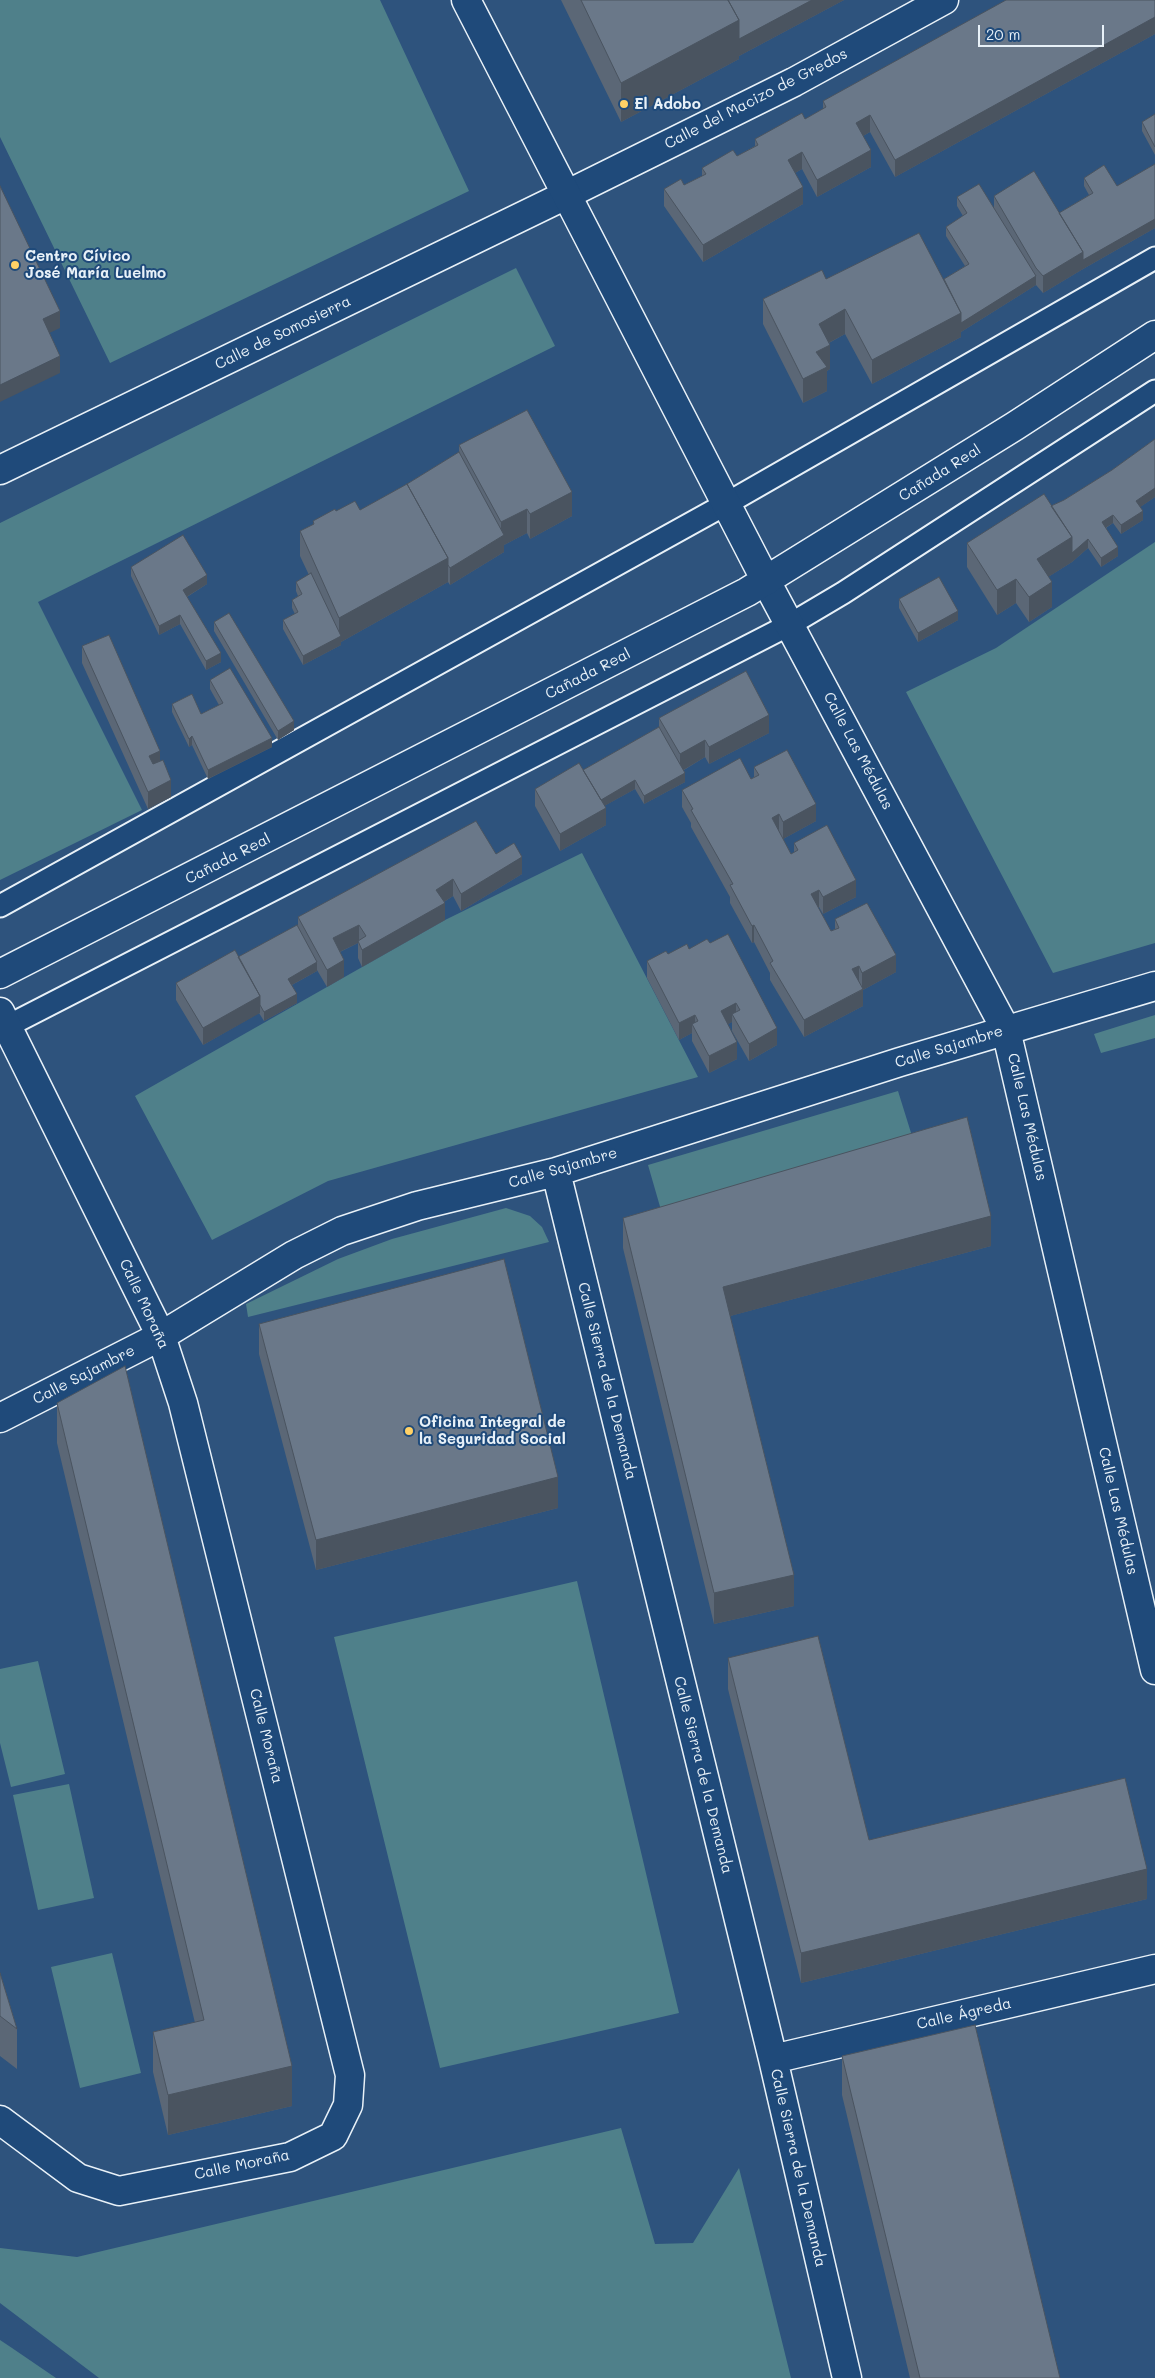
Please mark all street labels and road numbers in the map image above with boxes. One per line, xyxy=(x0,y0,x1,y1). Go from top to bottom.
street label: Calle del Macizo de Gredos xyxy=(661,45,851,153)
street label: Calle de Somosierra xyxy=(212,292,354,374)
street label: Cañada Real xyxy=(896,441,984,505)
street label: Cañada Real xyxy=(542,645,634,703)
street label: Calle Las Médulas xyxy=(819,689,897,813)
street label: Cañada Real xyxy=(182,830,274,888)
street label: Calle Sajambre xyxy=(893,1022,1005,1072)
street label: Calle Las Médulas xyxy=(1004,1051,1050,1183)
street label: Calle Sajambre xyxy=(507,1144,619,1192)
street label: Calle Moraña xyxy=(115,1256,173,1352)
street label: Calle Sierra de la Demanda xyxy=(574,1280,640,1482)
street label: Calle Sajambre xyxy=(30,1342,138,1408)
street label: Calle Las Médulas xyxy=(1095,1445,1141,1577)
street label: Calle Sierra de la Demanda xyxy=(670,1674,736,1876)
street label: Calle Moraña xyxy=(246,1687,286,1785)
street label: Calle Ágreda xyxy=(915,1994,1013,2034)
street label: Calle Sierra de la Demanda xyxy=(766,2067,830,2269)
street label: Calle Moraña xyxy=(193,2146,291,2184)

